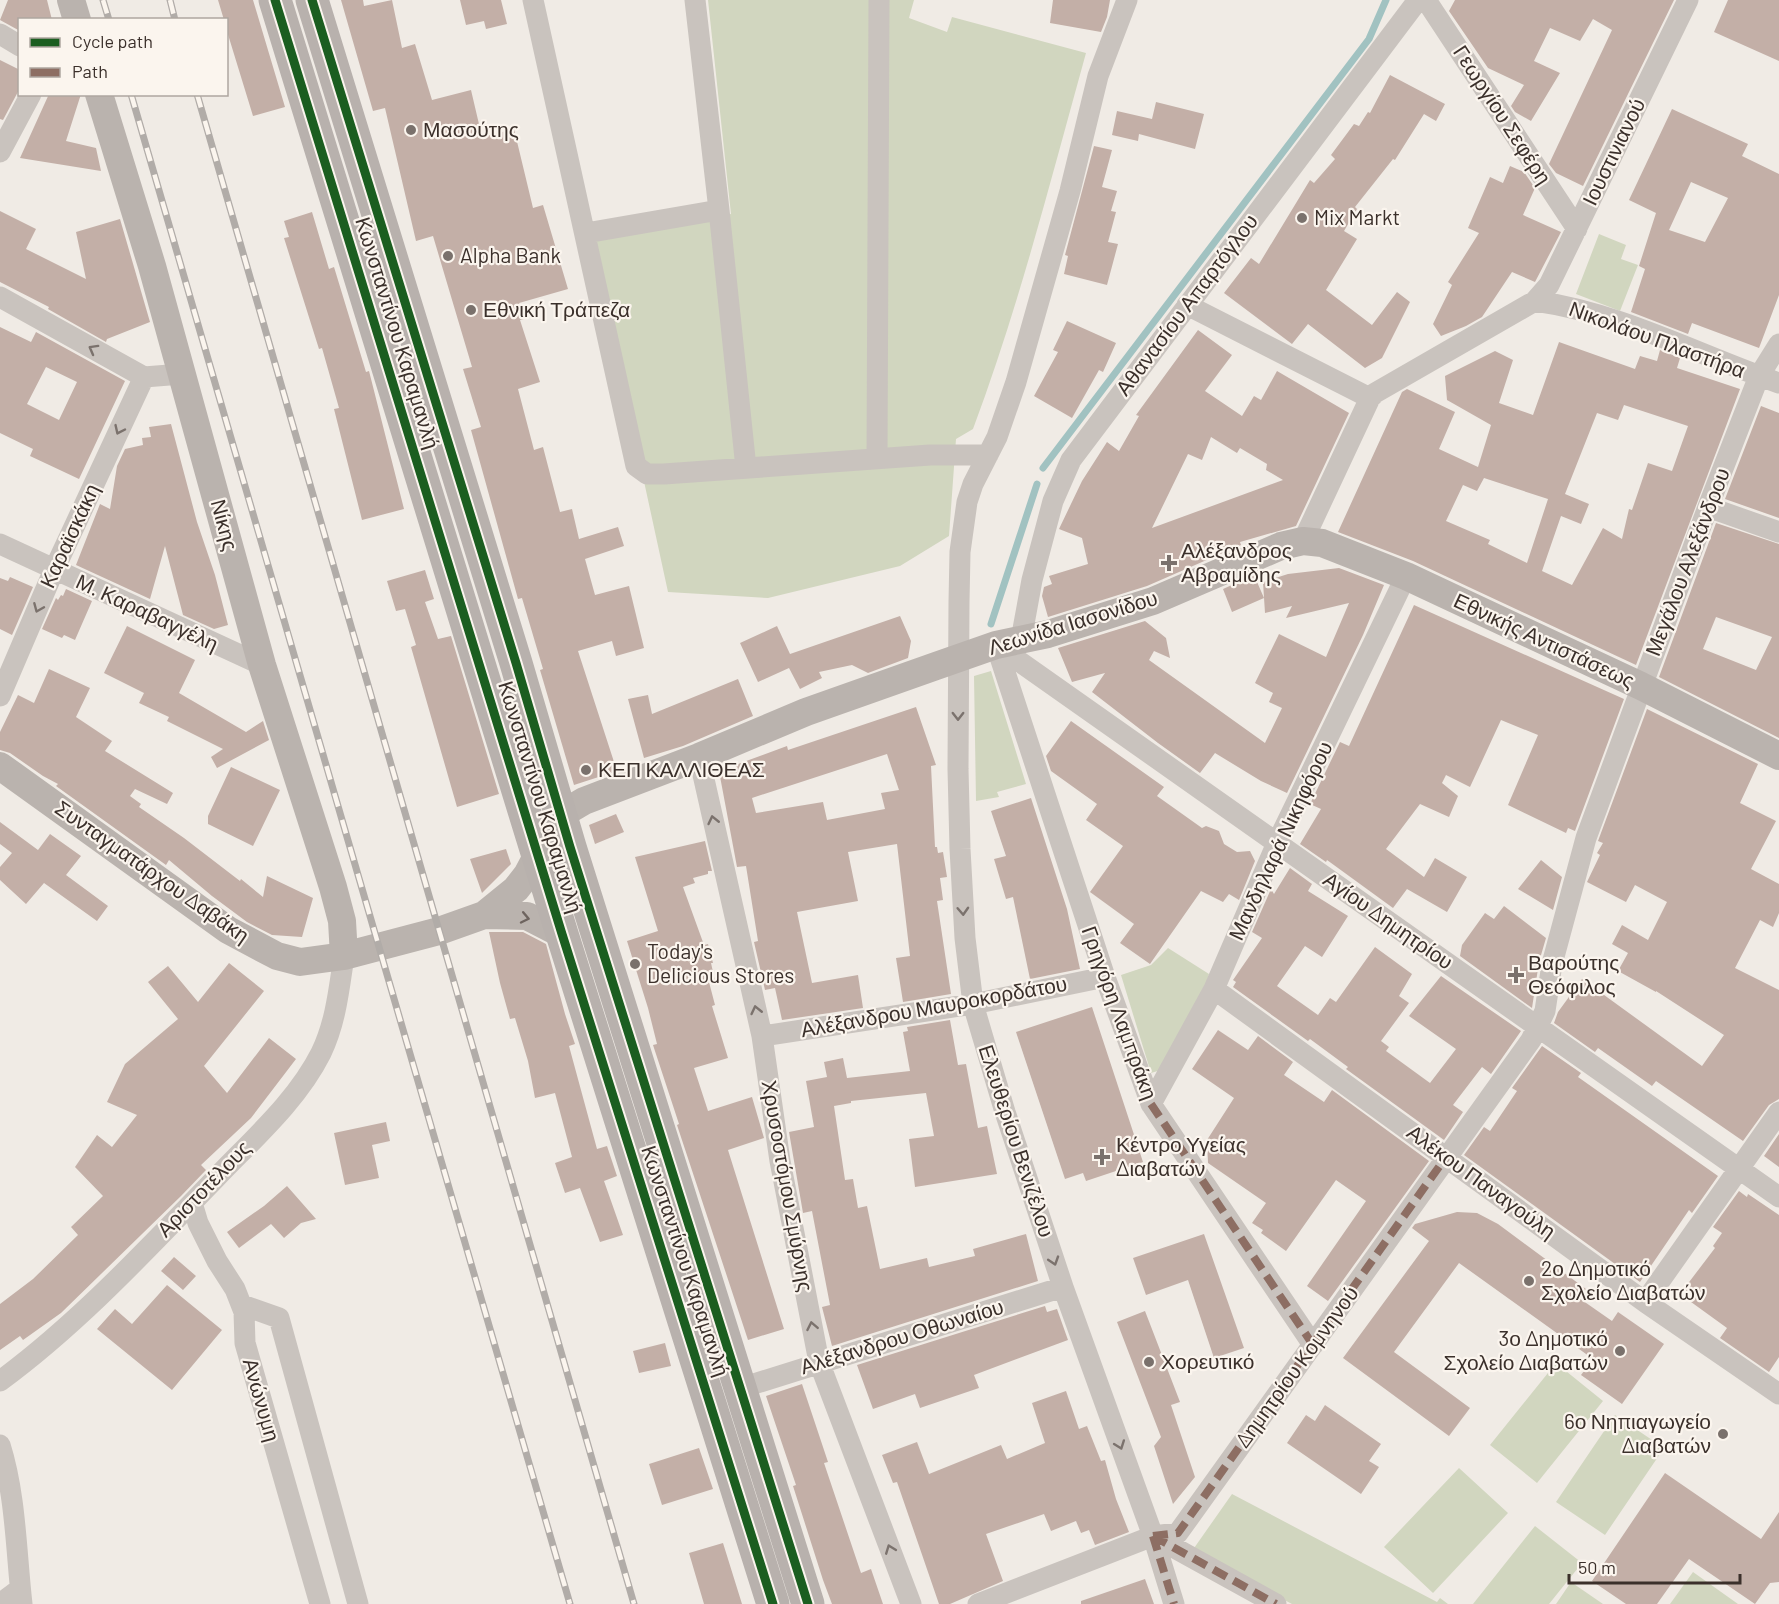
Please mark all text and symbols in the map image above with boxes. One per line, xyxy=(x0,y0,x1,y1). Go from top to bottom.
legend xyxy=(18,18,228,96)
text: Cycle path xyxy=(72,30,153,52)
street label: Γεωργίου Σεφέρη xyxy=(1449,40,1558,188)
text: Path xyxy=(72,60,108,82)
street label: Ιουστινιανού xyxy=(1576,94,1649,209)
place label: Μασούτης xyxy=(423,116,519,141)
marker: Μασούτης xyxy=(404,123,418,137)
place label: Mix Markt xyxy=(1314,204,1400,229)
street label: Αθανασίου Απαρτόγλου xyxy=(1109,208,1262,400)
marker: Mix Markt xyxy=(1295,211,1309,225)
street label: Κωνσταντίνου Καραμανλή xyxy=(351,214,446,452)
place label: Alpha Bank xyxy=(460,242,561,267)
marker: Alpha Bank xyxy=(441,249,455,263)
street label: Νικολάου Πλαστήρα xyxy=(1566,295,1749,382)
place label: Εθνική Τράπεζα xyxy=(483,296,630,321)
marker: Εθνική Τράπεζα xyxy=(464,303,478,317)
one-way arrow xyxy=(89,345,99,356)
one-way arrow xyxy=(115,424,127,435)
street label: Μεγάλου Αλεξάνδρου xyxy=(1639,464,1734,659)
street label: Καραϊσκάκη xyxy=(34,479,104,591)
street label: Νίκης xyxy=(207,496,244,553)
place label: Αλέξανδρος Αβραμίδης xyxy=(1181,537,1292,586)
marker: Αλέξανδρος Αβραμίδης xyxy=(1162,556,1176,570)
street label: Μ. Καραβαγγέλη xyxy=(72,568,223,656)
street label: Λεωνίδα Ιασονίδου xyxy=(985,584,1160,659)
street label: Εθνικής Αντιστάσεως xyxy=(1450,587,1639,692)
one-way arrow xyxy=(33,601,45,612)
street label: Κωνσταντίνου Καραμανλή xyxy=(494,678,589,916)
one-way arrow xyxy=(952,712,964,721)
street label: Μανδηλαρά Νικηφόρου xyxy=(1223,737,1337,944)
place label: ΚΕΠ ΚΑΛΛΙΘΕΑΣ xyxy=(598,756,765,781)
marker: ΚΕΠ ΚΑΛΛΙΘΕΑΣ xyxy=(579,763,593,777)
street label: Συνταγματάρχου Δαβάκη xyxy=(51,794,255,947)
one-way arrow xyxy=(708,815,721,825)
street label: Αγίου Δημητρίου xyxy=(1319,866,1458,974)
one-way arrow xyxy=(957,907,970,916)
one-way arrow xyxy=(520,911,530,924)
street label: Γρηγόρη Λαμπράκη xyxy=(1077,922,1163,1103)
place label: Today's Delicious Stores xyxy=(647,938,794,987)
place label: Βαρούτης Θεόφιλος xyxy=(1528,949,1619,998)
marker: Today's Delicious Stores xyxy=(628,957,642,971)
marker: Βαρούτης Θεόφιλος xyxy=(1509,968,1523,982)
street label: Αλέξανδρου Μαυροκορδάτου xyxy=(799,970,1069,1041)
one-way arrow xyxy=(751,1005,764,1015)
street label: Ελευθερίου Βενιζέλου xyxy=(975,1041,1060,1240)
street label: Χρυσοστόμου Σμύρνης xyxy=(758,1078,819,1293)
street label: Αλέκου Παναγούλη xyxy=(1403,1119,1561,1243)
place label: Κέντρο Υγείας Διαβατών xyxy=(1116,1131,1246,1180)
street label: Αριστοτέλους xyxy=(151,1135,255,1241)
street label: Κωνσταντίνου Καραμανλή xyxy=(637,1142,736,1379)
marker: Κέντρο Υγείας Διαβατών xyxy=(1093,1148,1111,1166)
one-way arrow xyxy=(1047,1255,1059,1266)
place label: 2ο Δημοτικό Σχολείο Διαβατών xyxy=(1541,1255,1705,1304)
marker: 2ο Δημοτικό Σχολείο Διαβατών xyxy=(1522,1274,1536,1288)
street label: Δημητρίου Κομνηνού xyxy=(1229,1281,1363,1452)
street label: Αλέξανδρου Οθωναίου xyxy=(797,1293,1006,1378)
one-way arrow xyxy=(806,1321,819,1331)
place label: 3ο Δημοτικό Σχολείο Διαβατών xyxy=(1444,1325,1608,1374)
marker: 3ο Δημοτικό Σχολείο Διαβατών xyxy=(1613,1344,1627,1358)
place label: Χορευτικό xyxy=(1161,1348,1254,1373)
street label: Ανώνυμη xyxy=(239,1355,286,1444)
marker: Χορευτικό xyxy=(1142,1355,1156,1369)
place label: 6ο Νηπιαγωγείο Διαβατών xyxy=(1564,1408,1711,1457)
marker: 6ο Νηπιαγωγείο Διαβατών xyxy=(1716,1427,1730,1441)
one-way arrow xyxy=(1112,1439,1125,1450)
one-way arrow xyxy=(885,1544,897,1555)
scale bar xyxy=(1569,1547,1740,1585)
text: 50 m xyxy=(1578,1556,1616,1578)

